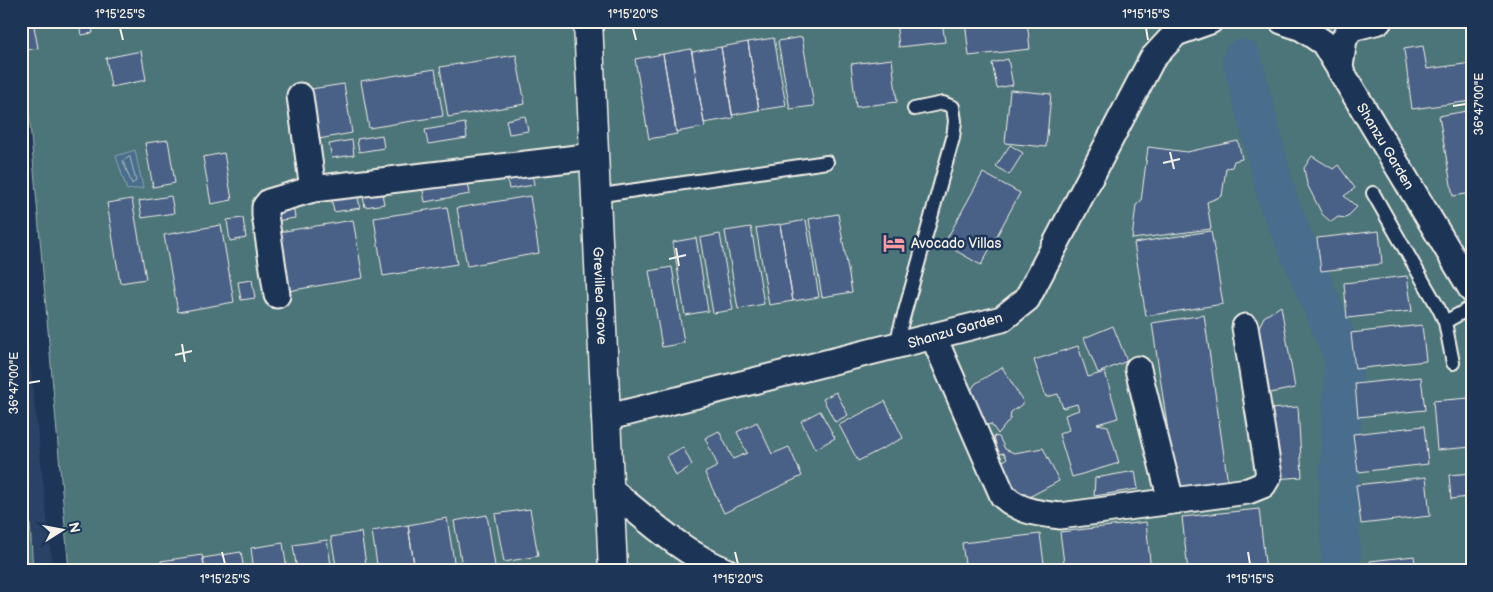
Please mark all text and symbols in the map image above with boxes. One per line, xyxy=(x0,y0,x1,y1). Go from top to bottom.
text: 1°15'25"S xyxy=(95,7,145,22)
text: 1°15'20"S xyxy=(608,7,658,22)
text: 1°15'15"S xyxy=(1122,7,1170,22)
text: 36°47'00"E xyxy=(1472,73,1487,135)
street label: Shanzu Garden xyxy=(1353,100,1418,193)
hotel icon: Avocado Villas xyxy=(881,230,907,256)
place label: Avocado Villas xyxy=(911,235,1001,252)
street label: Grevillea Grove xyxy=(589,247,611,345)
street label: Shanzu Garden xyxy=(906,309,1005,352)
text: 36°47'00"E xyxy=(7,352,22,414)
north arrow xyxy=(38,504,88,554)
text: N xyxy=(65,521,84,534)
text: 1°15'25"S xyxy=(200,572,250,587)
text: 1°15'20"S xyxy=(713,572,763,587)
text: 1°15'15"S xyxy=(1226,572,1274,587)

